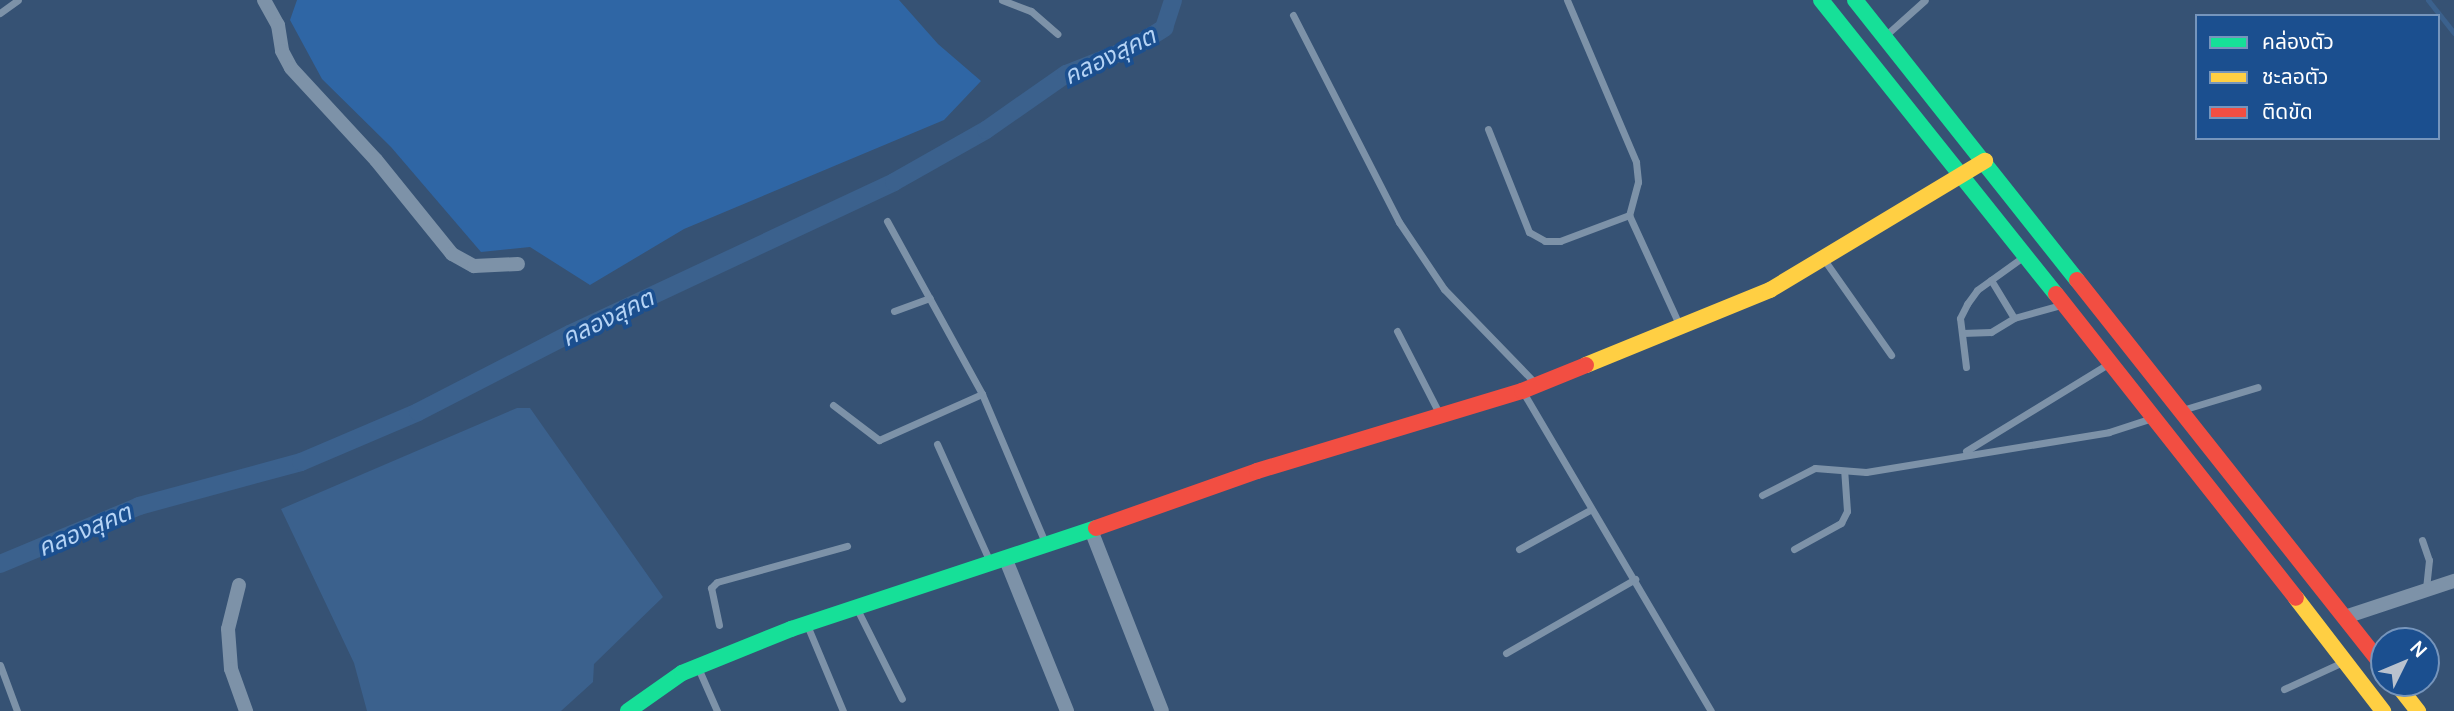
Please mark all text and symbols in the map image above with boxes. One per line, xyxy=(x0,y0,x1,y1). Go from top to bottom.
legend xyxy=(2195,14,2440,140)
water label: คลองสุคต xyxy=(1058,20,1160,90)
text: คล่องตัว xyxy=(2262,27,2334,55)
text: ชะลอตัว xyxy=(2262,62,2328,90)
text: ติดขัด xyxy=(2262,97,2313,125)
water label: คลองสุคต xyxy=(556,282,658,352)
water label: คลองสุคต xyxy=(33,496,135,562)
north arrow xyxy=(2370,627,2440,697)
text: N xyxy=(2405,635,2433,663)

